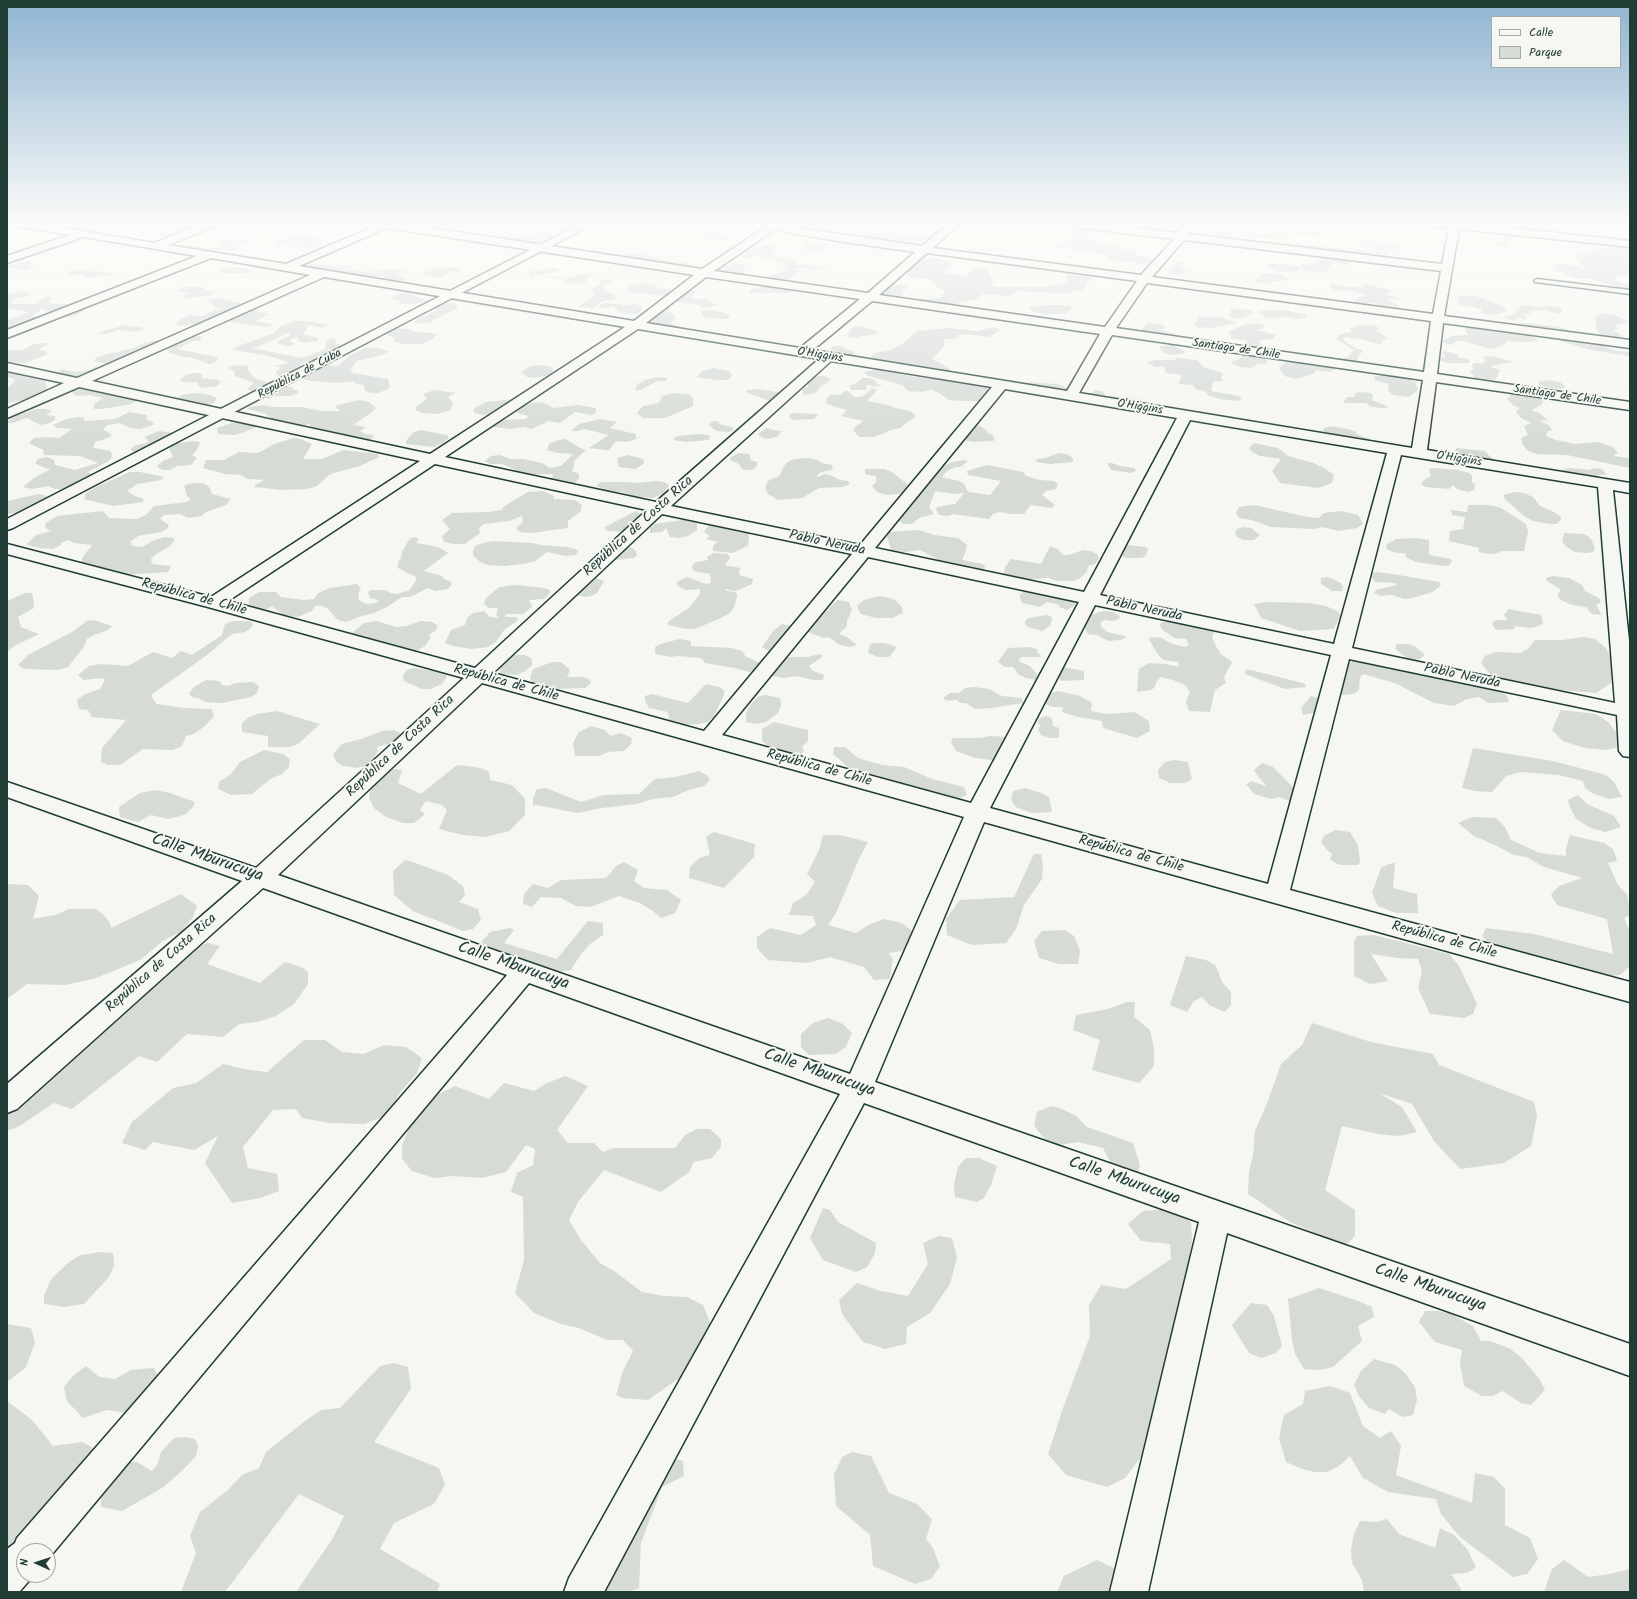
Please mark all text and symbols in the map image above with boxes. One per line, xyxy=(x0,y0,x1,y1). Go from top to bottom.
legend xyxy=(1491,16,1621,68)
text: Calle xyxy=(1529,23,1553,42)
text: Parque xyxy=(1529,43,1562,62)
street label: Santiago de Chile xyxy=(1191,337,1281,363)
street label: O'Higgins xyxy=(796,345,844,367)
street label: República de Cuba xyxy=(256,347,344,403)
street label: Santiago de Chile xyxy=(1512,383,1602,409)
street label: O'Higgins xyxy=(1116,397,1164,419)
street label: O'Higgins xyxy=(1435,449,1483,471)
street label: República de Costa Rica xyxy=(581,473,697,581)
street label: Pablo Neruda xyxy=(787,528,867,560)
street label: República de Chile xyxy=(140,576,248,620)
street label: Pablo Neruda xyxy=(1104,594,1184,626)
street label: Pablo Neruda xyxy=(1422,661,1502,693)
street label: República de Chile xyxy=(452,662,560,706)
street label: República de Costa Rica xyxy=(343,692,459,802)
street label: República de Chile xyxy=(765,747,873,791)
street label: Calle Mburucuya xyxy=(148,830,266,888)
street label: República de Chile xyxy=(1077,833,1185,877)
street label: República de Costa Rica xyxy=(103,911,221,1017)
street label: República de Chile xyxy=(1390,919,1498,963)
street label: Calle Mburucuya xyxy=(454,938,572,996)
street label: Calle Mburucuya xyxy=(760,1045,878,1103)
street label: Calle Mburucuya xyxy=(1065,1153,1183,1211)
street label: Calle Mburucuya xyxy=(1371,1260,1489,1318)
north arrow xyxy=(16,1543,56,1583)
text: N xyxy=(16,1558,34,1566)

